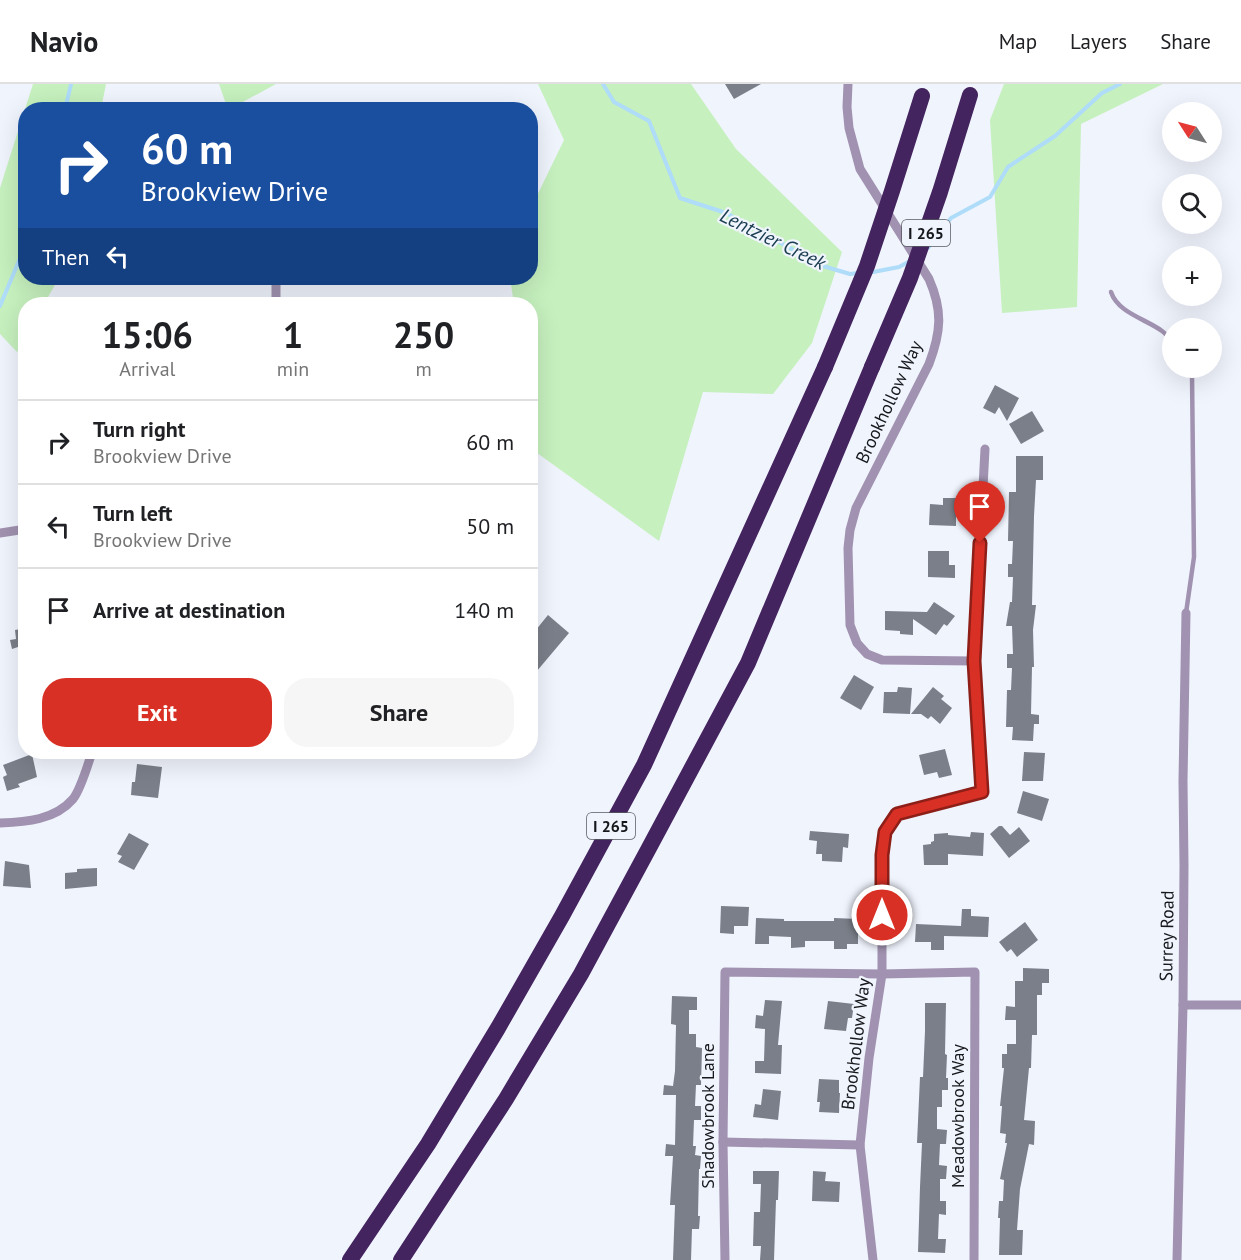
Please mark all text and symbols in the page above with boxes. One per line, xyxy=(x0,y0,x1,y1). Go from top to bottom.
text: Navio xyxy=(30,23,98,60)
text: Map xyxy=(999,28,1037,55)
text: Layers xyxy=(1070,28,1127,55)
text: Share xyxy=(1160,28,1211,55)
north arrow xyxy=(1162,102,1222,162)
map controls xyxy=(1162,102,1222,378)
text: 60 m xyxy=(141,121,233,176)
icon: right xyxy=(42,126,120,204)
text: Brookview Drive xyxy=(141,174,328,208)
button: search xyxy=(1162,174,1222,234)
water label: Lentzier Creek xyxy=(716,202,831,276)
road number: I 265 xyxy=(902,220,950,246)
icon: left xyxy=(101,240,134,273)
text: Then xyxy=(42,243,89,271)
button: + xyxy=(1162,246,1222,306)
text: 15:06 xyxy=(102,311,193,358)
text: 1 xyxy=(283,311,303,358)
text: 250 xyxy=(393,311,454,358)
button: − xyxy=(1162,318,1222,378)
street label: Brookhollow Way xyxy=(850,336,927,467)
text: Arrival xyxy=(119,356,175,382)
text: min xyxy=(277,356,309,382)
text: m xyxy=(416,356,432,382)
text: Turn right xyxy=(93,415,185,443)
icon: right xyxy=(42,426,75,459)
text: 60 m xyxy=(466,428,514,456)
text: Brookview Drive xyxy=(93,443,232,469)
pin xyxy=(954,481,1005,543)
icon: arrive xyxy=(963,490,996,523)
text: Turn left xyxy=(93,499,173,527)
icon: left xyxy=(42,510,75,543)
text: 50 m xyxy=(466,512,514,540)
text: Brookview Drive xyxy=(93,527,232,553)
icon: arrive xyxy=(42,594,75,627)
text: Arrive at destination xyxy=(93,596,285,624)
text: 140 m xyxy=(454,596,514,624)
button: Exit xyxy=(42,678,272,747)
button: Share xyxy=(284,678,514,747)
road number: I 265 xyxy=(587,813,635,839)
position arrow xyxy=(850,883,914,947)
street label: Surrey Road xyxy=(1154,890,1179,982)
street label: Brookhollow Way xyxy=(836,976,875,1111)
street label: Shadowbrook Lane xyxy=(696,1043,719,1189)
street label: Meadowbrook Way xyxy=(946,1043,969,1188)

